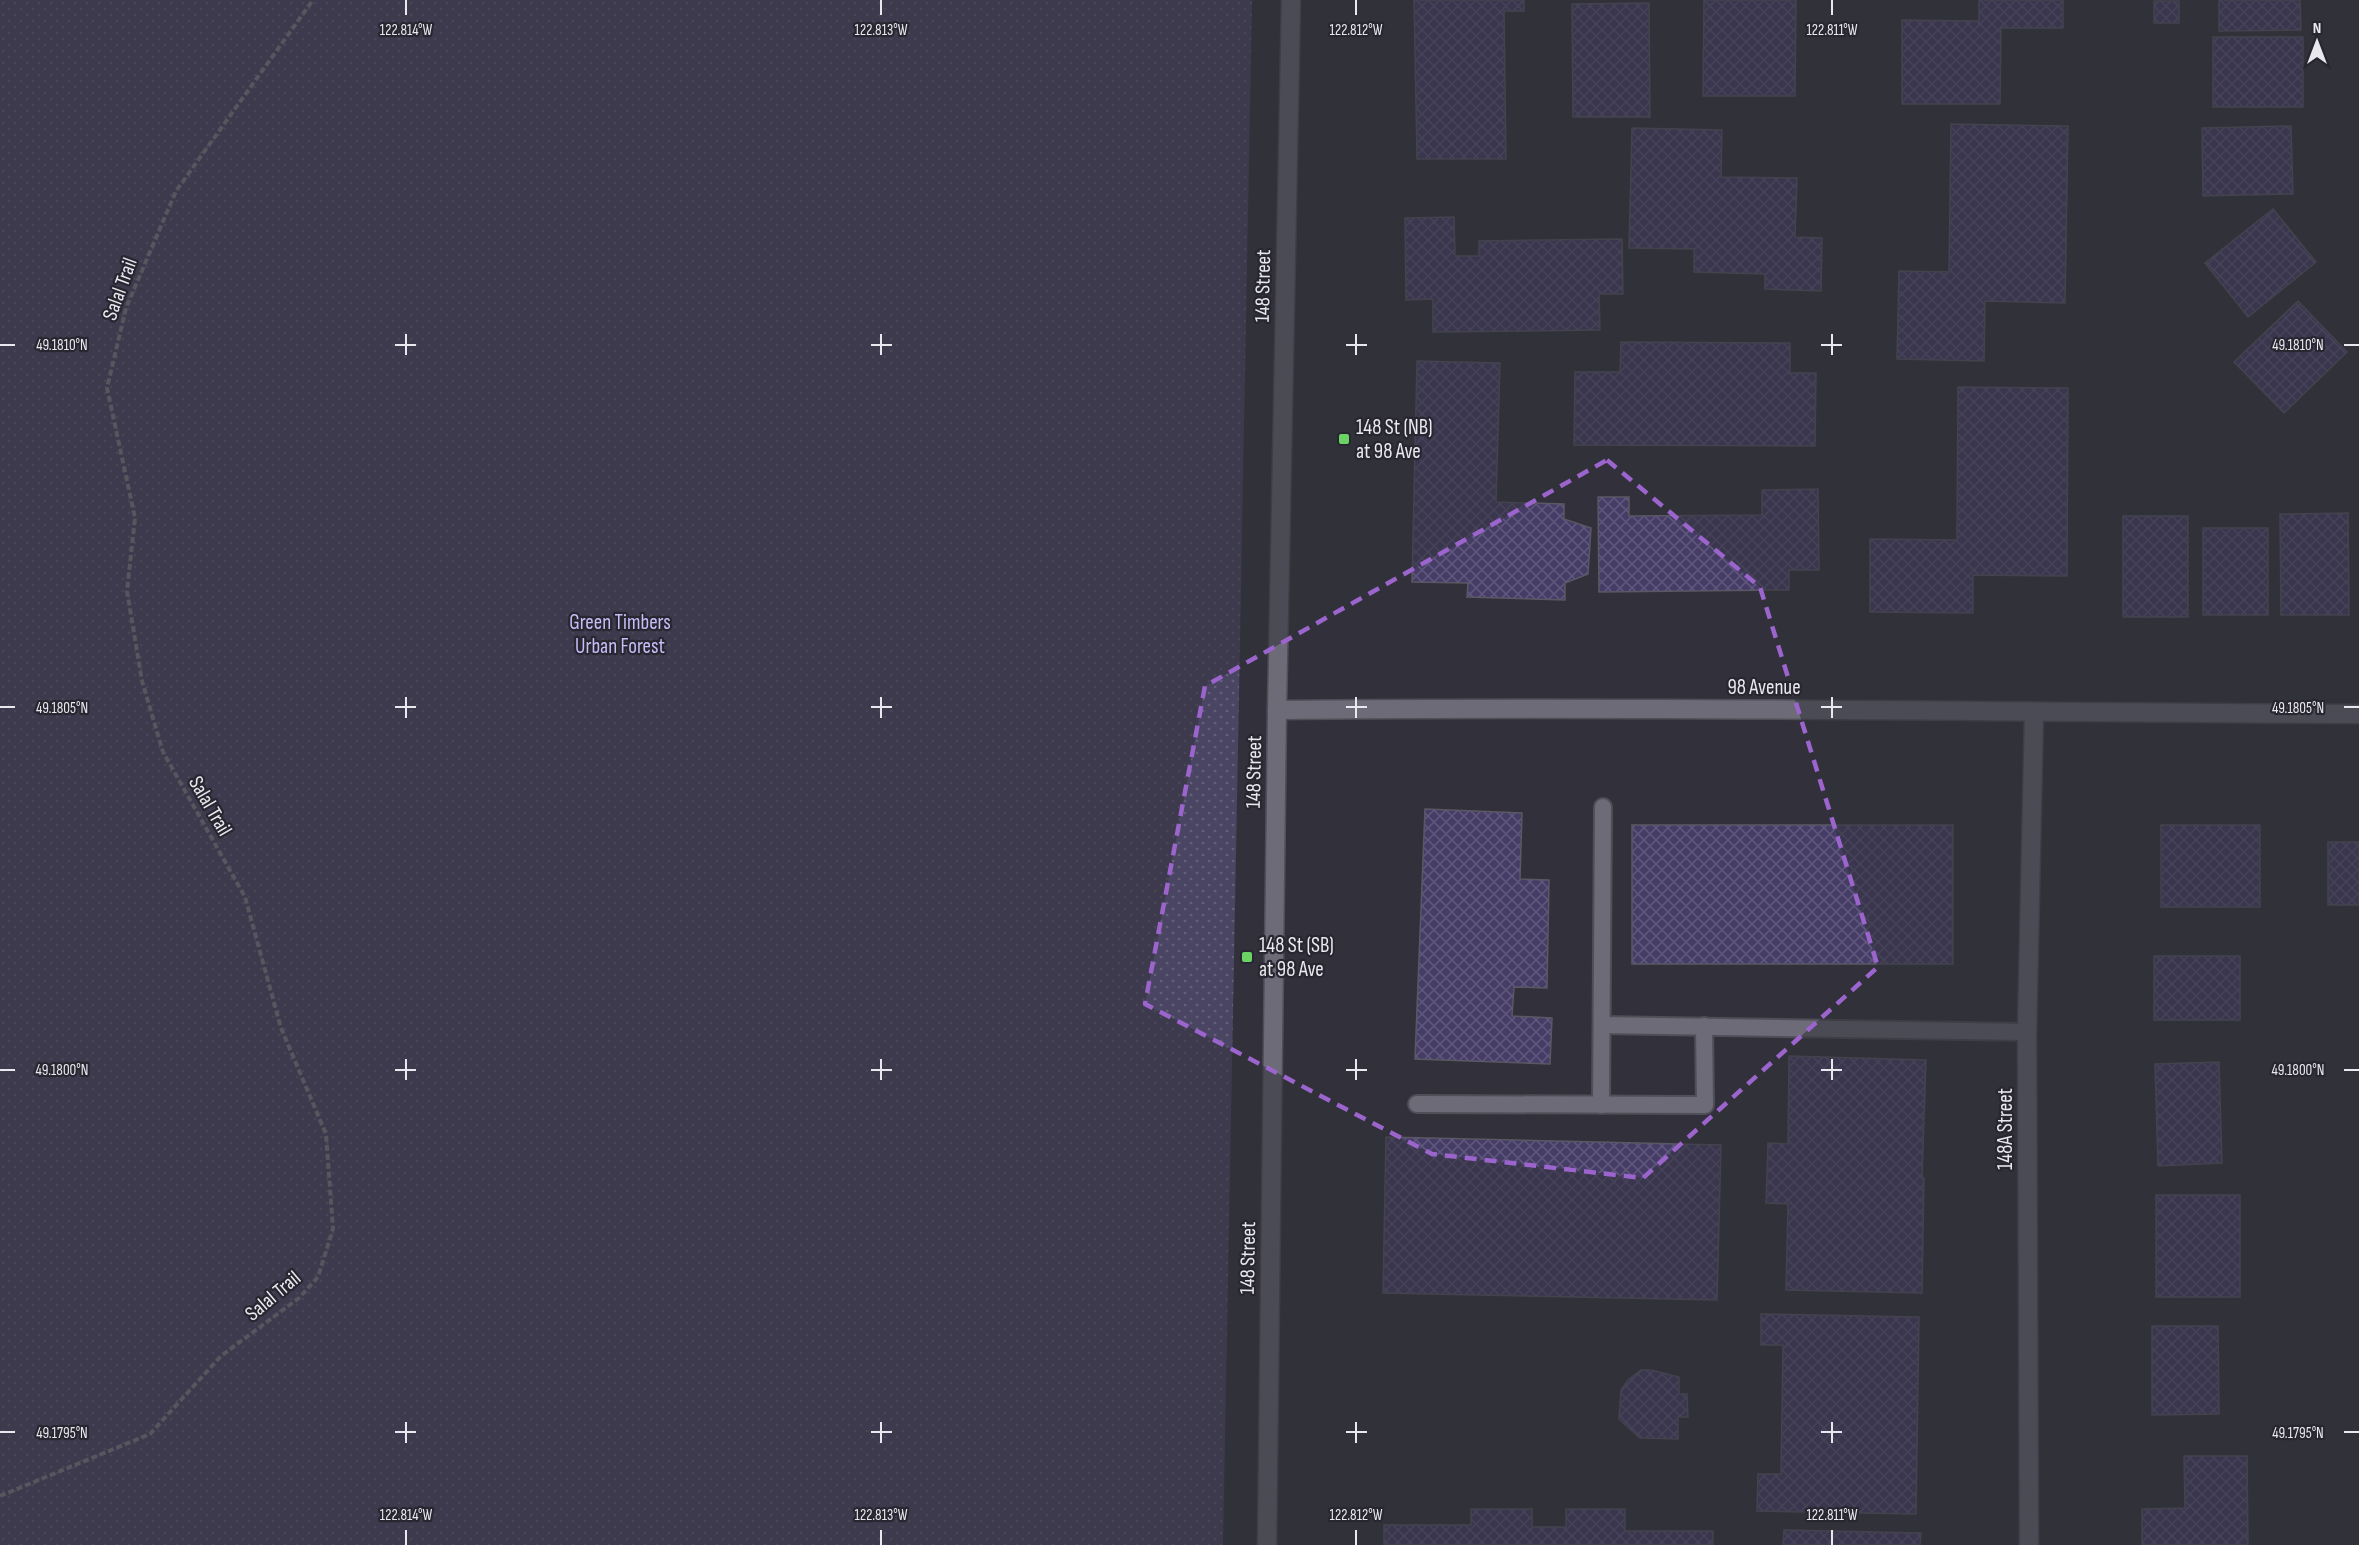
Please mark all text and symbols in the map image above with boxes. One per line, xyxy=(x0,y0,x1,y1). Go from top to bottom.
north arrow xyxy=(2287,12,2347,72)
text: N xyxy=(2313,19,2321,38)
text: 122.814°W xyxy=(380,21,432,40)
text: 122.813°W xyxy=(855,21,908,40)
text: 122.812°W xyxy=(1330,21,1383,40)
text: 122.811°W xyxy=(1806,21,1858,40)
street label: 148 Street xyxy=(1250,249,1276,323)
street label: Salal Trail xyxy=(97,254,143,324)
text: 49.1810°N xyxy=(36,336,88,355)
text: 49.1810°N xyxy=(2272,336,2324,355)
place label: 148 St (NB) at 98 Ave xyxy=(1356,415,1433,464)
marker: 148 St (NB) at 98 Ave xyxy=(1337,432,1351,446)
park label: Green Timbers Urban Forest xyxy=(569,610,671,659)
street label: 98 Avenue xyxy=(1727,675,1801,700)
text: 49.1805°N xyxy=(36,699,88,718)
text: 49.1805°N xyxy=(2272,699,2324,718)
street label: 148 Street xyxy=(1241,735,1267,809)
street label: Salal Trail xyxy=(183,772,237,840)
place label: 148 St (SB) at 98 Ave xyxy=(1259,933,1334,982)
marker: 148 St (SB) at 98 Ave xyxy=(1240,950,1254,964)
text: 49.1800°N xyxy=(36,1061,88,1080)
text: 49.1800°N xyxy=(2272,1061,2324,1080)
street label: 148A Street xyxy=(1993,1088,2018,1170)
street label: 148 Street xyxy=(1235,1221,1261,1295)
street label: Salal Trail xyxy=(240,1266,306,1326)
text: 49.1795°N xyxy=(36,1424,88,1443)
text: 49.1795°N xyxy=(2272,1424,2324,1443)
text: 122.814°W xyxy=(380,1506,432,1525)
text: 122.813°W xyxy=(855,1506,908,1525)
text: 122.812°W xyxy=(1330,1506,1383,1525)
text: 122.811°W xyxy=(1806,1506,1858,1525)

